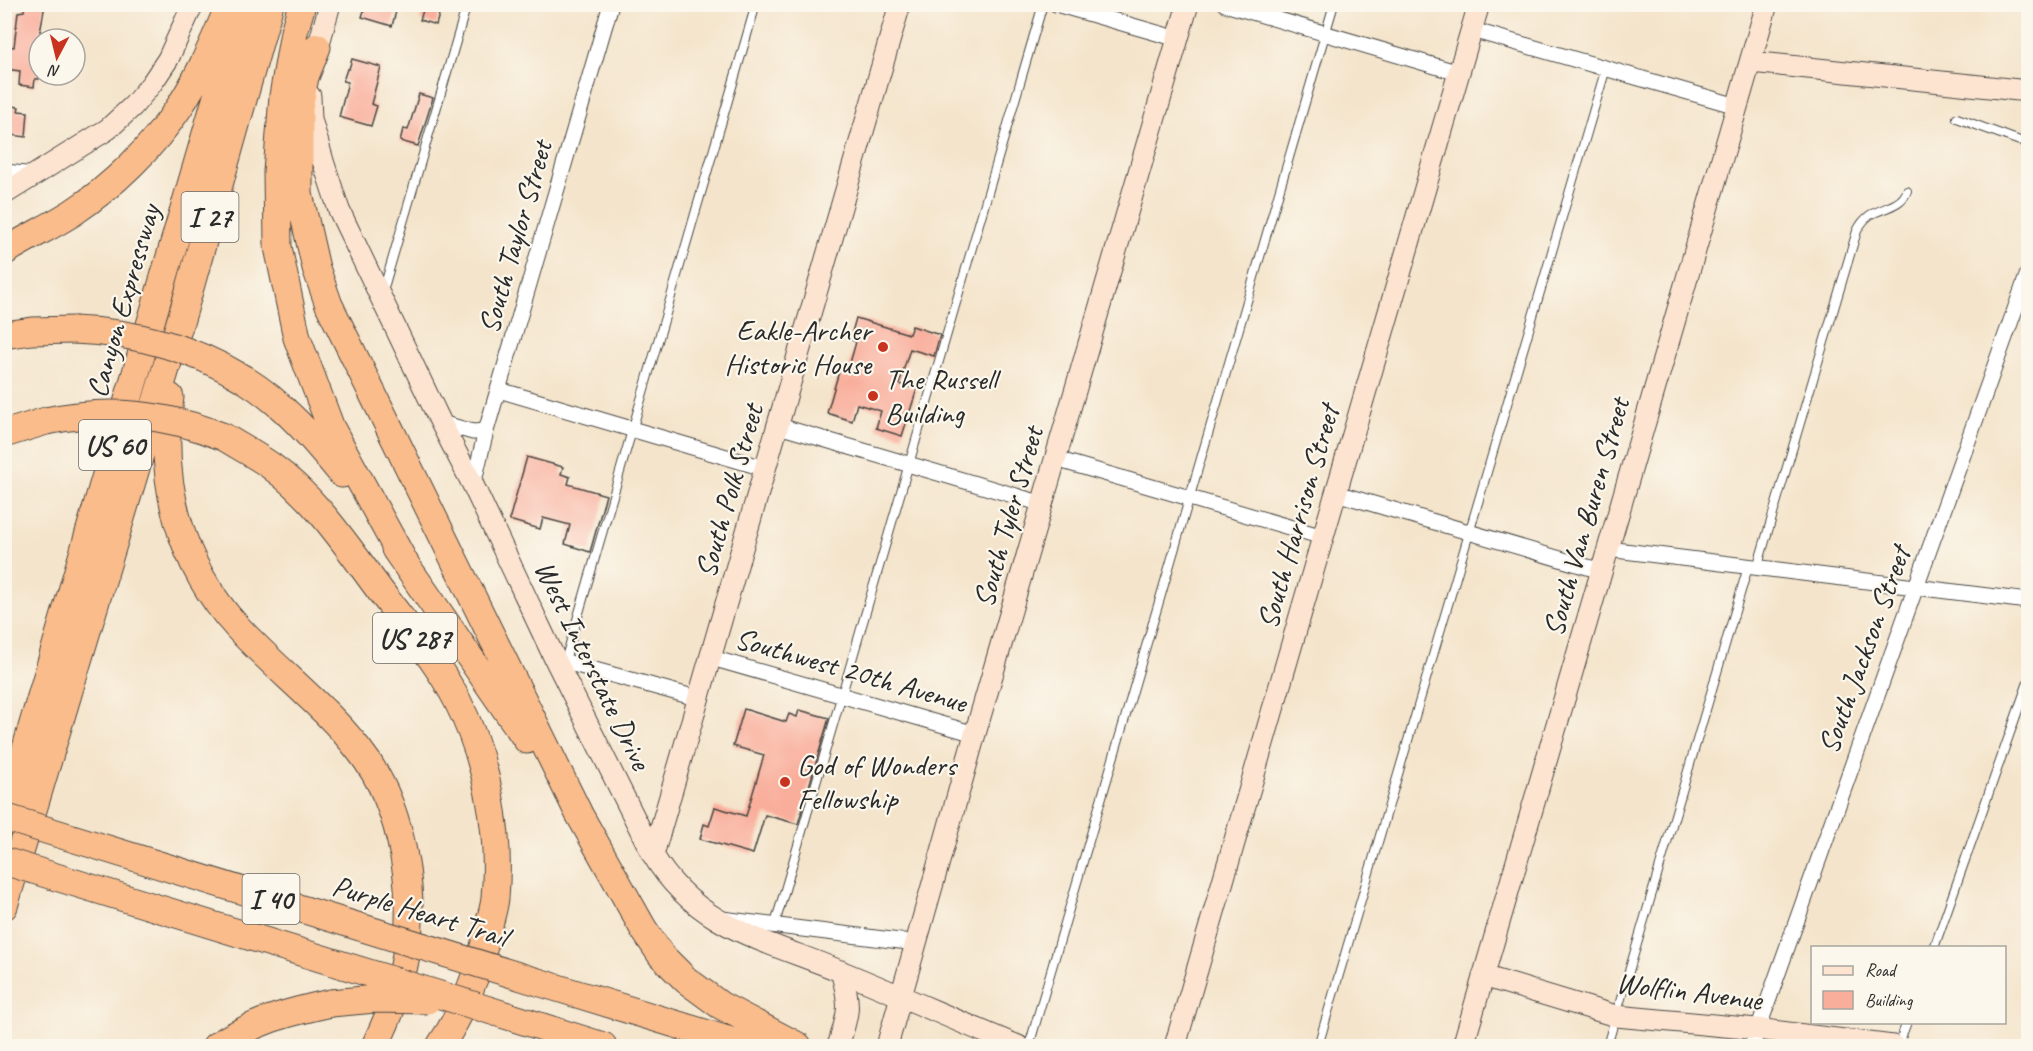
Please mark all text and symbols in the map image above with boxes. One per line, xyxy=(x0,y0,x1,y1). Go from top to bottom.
north arrow xyxy=(27,27,87,87)
text: N xyxy=(46,60,61,81)
street label: South Taylor Street xyxy=(469,133,561,338)
road number: I 27 xyxy=(182,192,238,242)
street label: Canyon Expressway xyxy=(77,197,169,402)
place label: Eakle-Archer Historic House xyxy=(725,311,874,383)
marker: Eakle-Archer Historic House xyxy=(876,340,890,354)
place label: The Russell Building xyxy=(885,360,1002,432)
marker: The Russell Building xyxy=(866,389,880,403)
street label: South Van Buren Street xyxy=(1534,391,1639,640)
street label: South Polk Street xyxy=(686,397,773,582)
street label: South Harrison Street xyxy=(1248,397,1349,633)
road number: US 60 xyxy=(79,420,151,470)
street label: South Tyler Street xyxy=(964,420,1053,611)
street label: South Jackson Street xyxy=(1809,538,1920,759)
street label: West Interstate Drive xyxy=(526,554,661,778)
road number: US 287 xyxy=(373,613,457,663)
street label: Southwest 20th Avenue xyxy=(731,619,973,722)
place label: God of Wonders Fellowship xyxy=(797,746,959,818)
marker: God of Wonders Fellowship xyxy=(778,775,792,789)
street label: Purple Heart Trail xyxy=(328,866,517,957)
road number: I 40 xyxy=(242,874,300,924)
legend xyxy=(1811,946,2006,1024)
text: Road xyxy=(1865,959,1898,981)
street label: Wolflin Avenue xyxy=(1614,963,1766,1019)
text: Building xyxy=(1865,989,1914,1011)

